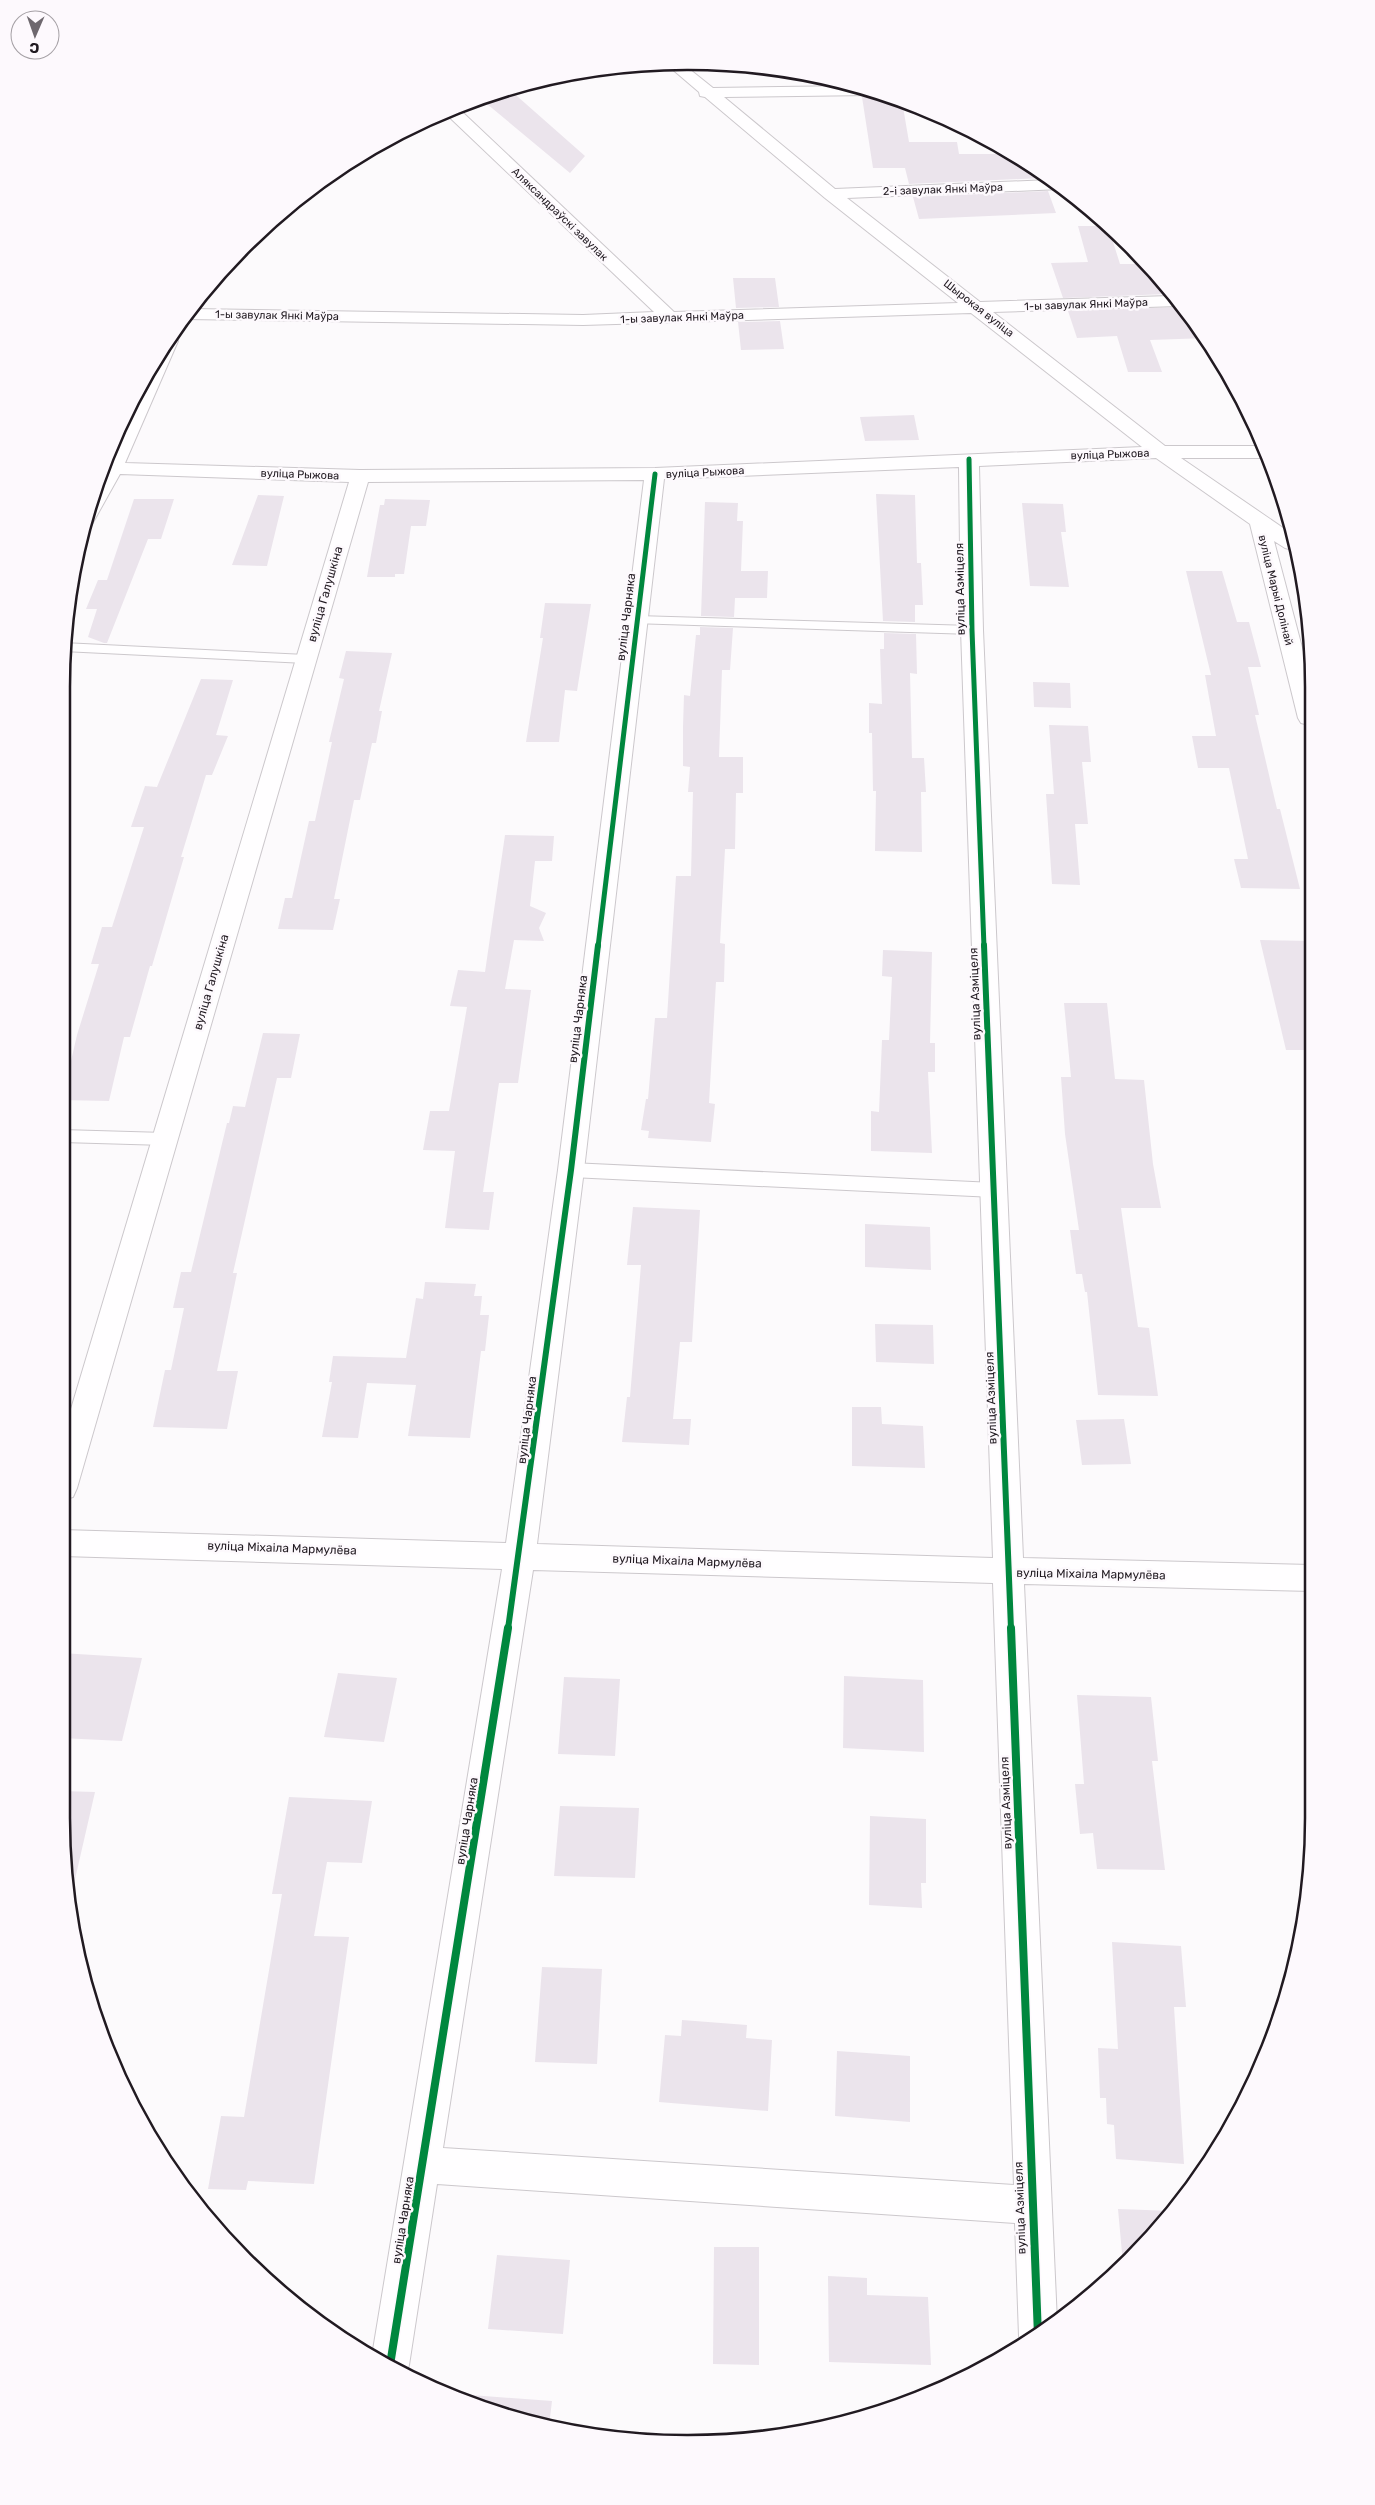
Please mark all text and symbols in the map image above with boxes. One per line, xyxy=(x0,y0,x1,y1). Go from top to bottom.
north arrow xyxy=(10,10,60,60)
text: С xyxy=(29,39,40,56)
street label: Аляксандраўскі завулак xyxy=(509,165,610,264)
street label: 2-і завулак Янкі Маўра xyxy=(883,181,1003,198)
street label: Шырокая вуліца xyxy=(941,277,1016,340)
street label: 1-ы завулак Янкі Маўра xyxy=(1024,296,1148,313)
street label: 1-ы завулак Янкі Маўра xyxy=(215,308,339,323)
street label: 1-ы завулак Янкі Маўра xyxy=(620,309,744,326)
street label: вуліца Рыжова xyxy=(1070,447,1150,462)
street label: вуліца Рыжова xyxy=(665,464,745,481)
street label: вуліца Рыжова xyxy=(260,467,340,482)
street label: вуліца Марыі Долінай xyxy=(1255,533,1296,647)
street label: вуліца Азміцеля xyxy=(952,543,968,635)
street label: вуліца Галушкіна xyxy=(305,545,345,643)
street label: вуліца Чарняка xyxy=(614,572,638,662)
street label: вуліца Галушкіна xyxy=(191,933,231,1031)
street label: вуліца Азміцеля xyxy=(966,947,984,1041)
street label: вуліца Чарняка xyxy=(566,974,590,1064)
street label: вуліца Азміцеля xyxy=(982,1351,1000,1445)
street label: вуліца Чарняка xyxy=(515,1375,539,1465)
street label: вуліца Міхаіла Мармулёва xyxy=(207,1538,357,1558)
street label: вуліца Міхаіла Мармулёва xyxy=(612,1551,762,1571)
street label: вуліца Міхаіла Мармулёва xyxy=(1016,1566,1166,1582)
street label: вуліца Азміцеля xyxy=(997,1756,1015,1850)
street label: вуліца Чарняка xyxy=(453,1776,481,1866)
street label: вуліца Азміцеля xyxy=(1011,2161,1029,2255)
street label: вуліца Чарняка xyxy=(389,2175,417,2265)

